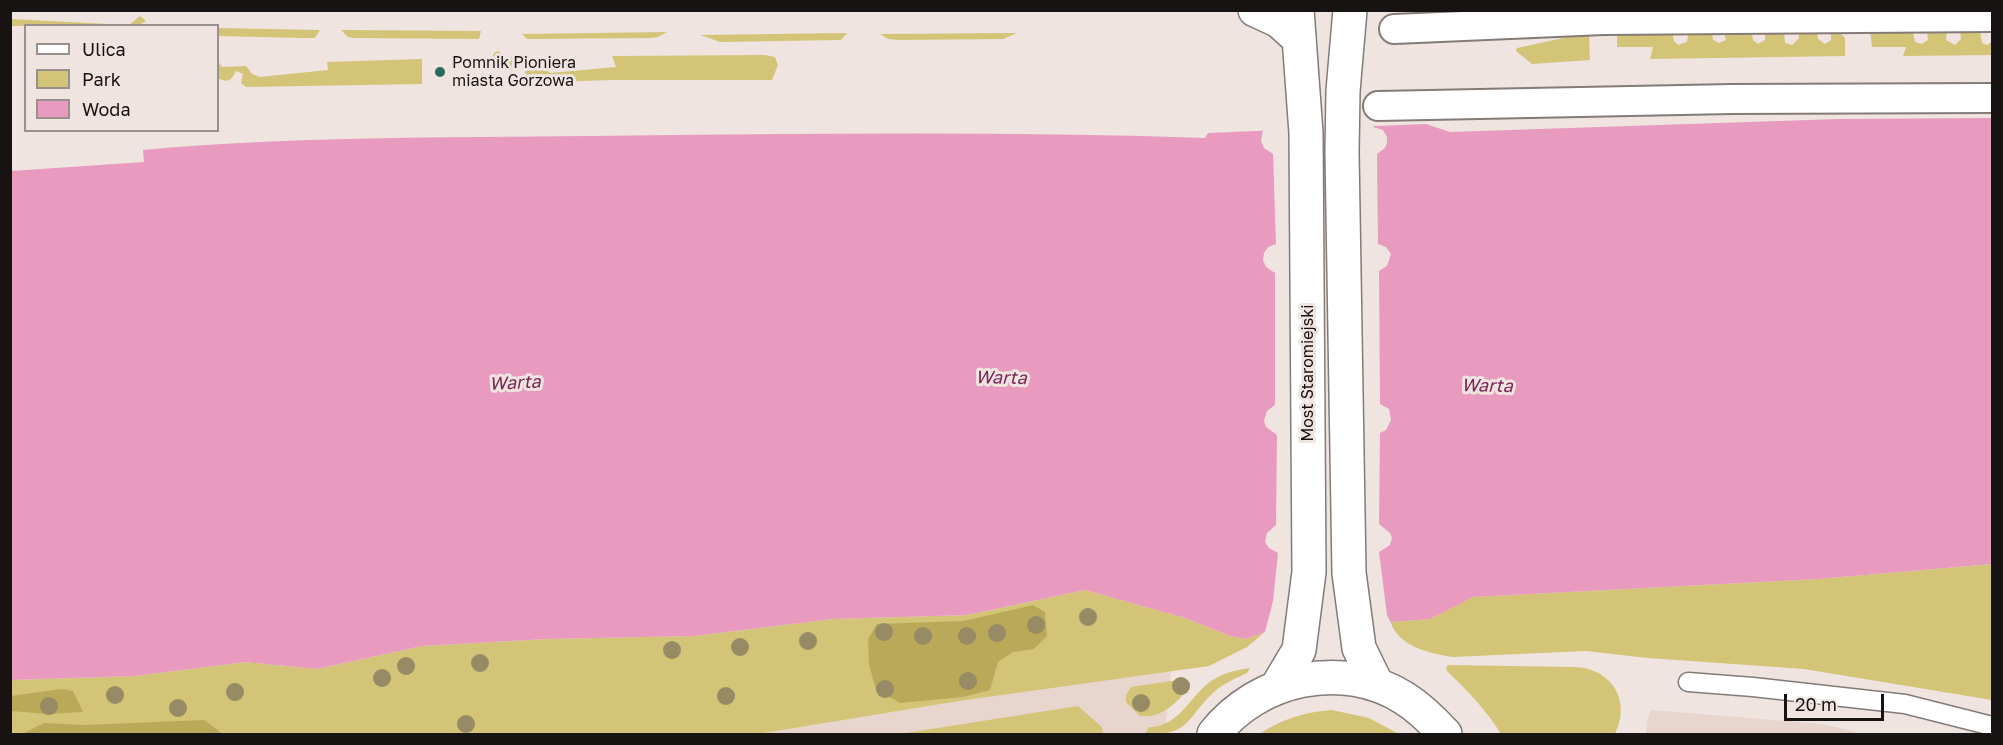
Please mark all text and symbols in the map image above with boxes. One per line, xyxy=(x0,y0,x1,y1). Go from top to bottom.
legend xyxy=(24,24,219,132)
text: Ulica xyxy=(82,38,126,60)
place label: Pomnik Pioniera miasta Gorzowa xyxy=(452,53,576,91)
marker: Pomnik Pioniera miasta Gorzowa xyxy=(433,65,447,79)
text: Park xyxy=(82,68,121,90)
text: Woda xyxy=(82,98,131,120)
street label: Most Staromiejski xyxy=(1298,304,1318,442)
water label: Warta xyxy=(975,367,1027,389)
water label: Warta xyxy=(489,371,541,395)
water label: Warta xyxy=(1461,375,1513,397)
scale bar xyxy=(1787,682,1888,720)
text: 20 m xyxy=(1795,693,1837,715)

